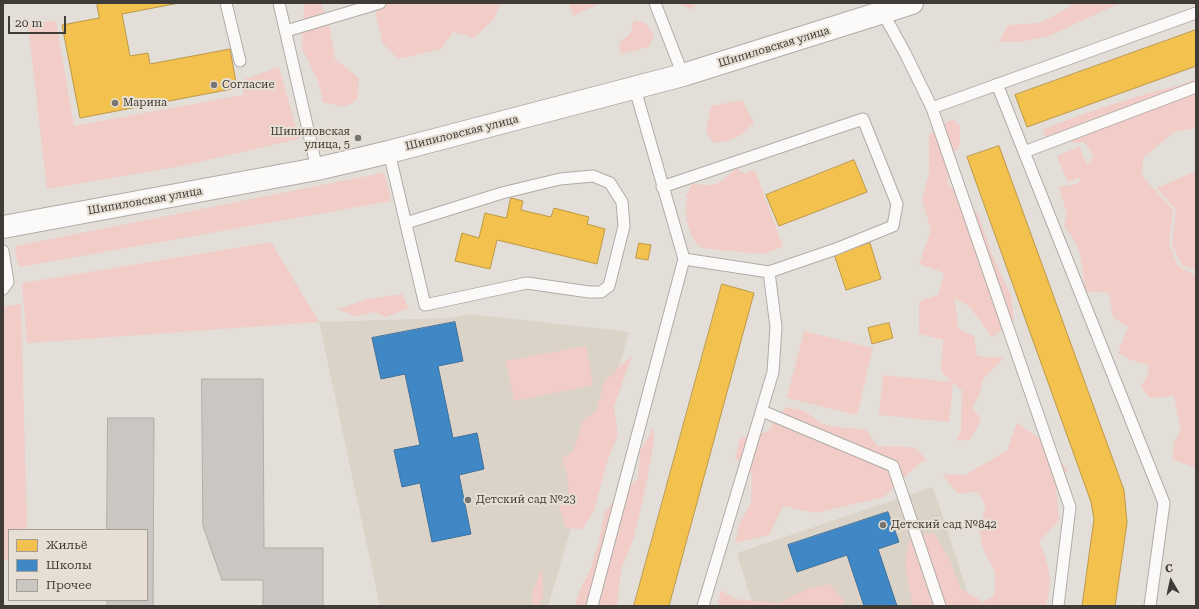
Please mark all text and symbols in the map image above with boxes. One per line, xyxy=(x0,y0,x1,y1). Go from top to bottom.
scale bar xyxy=(10,8,68,34)
text: 20 m xyxy=(15,16,42,30)
street label: Шипиловская улица xyxy=(717,24,831,70)
place label: Согласие xyxy=(222,78,275,92)
marker: Согласие xyxy=(209,80,219,90)
place label: Марина xyxy=(123,96,167,110)
marker: Марина xyxy=(110,98,120,108)
street label: Шипиловская улица xyxy=(404,113,520,153)
place label: Шипиловская улица, 5 xyxy=(271,125,350,151)
marker: Шипиловская улица, 5 xyxy=(353,133,363,143)
street label: Шипиловская улица xyxy=(87,184,203,218)
place label: Детский сад №23 xyxy=(476,493,576,507)
marker: Детский сад №23 xyxy=(463,495,473,505)
place label: Детский сад №842 xyxy=(891,518,997,532)
marker: Детский сад №842 xyxy=(878,520,888,530)
legend xyxy=(8,529,148,601)
text: Жильё xyxy=(46,538,87,552)
text: Школы xyxy=(46,558,92,572)
north arrow xyxy=(1151,561,1191,601)
text: С xyxy=(1164,562,1174,576)
text: Прочее xyxy=(46,578,92,592)

